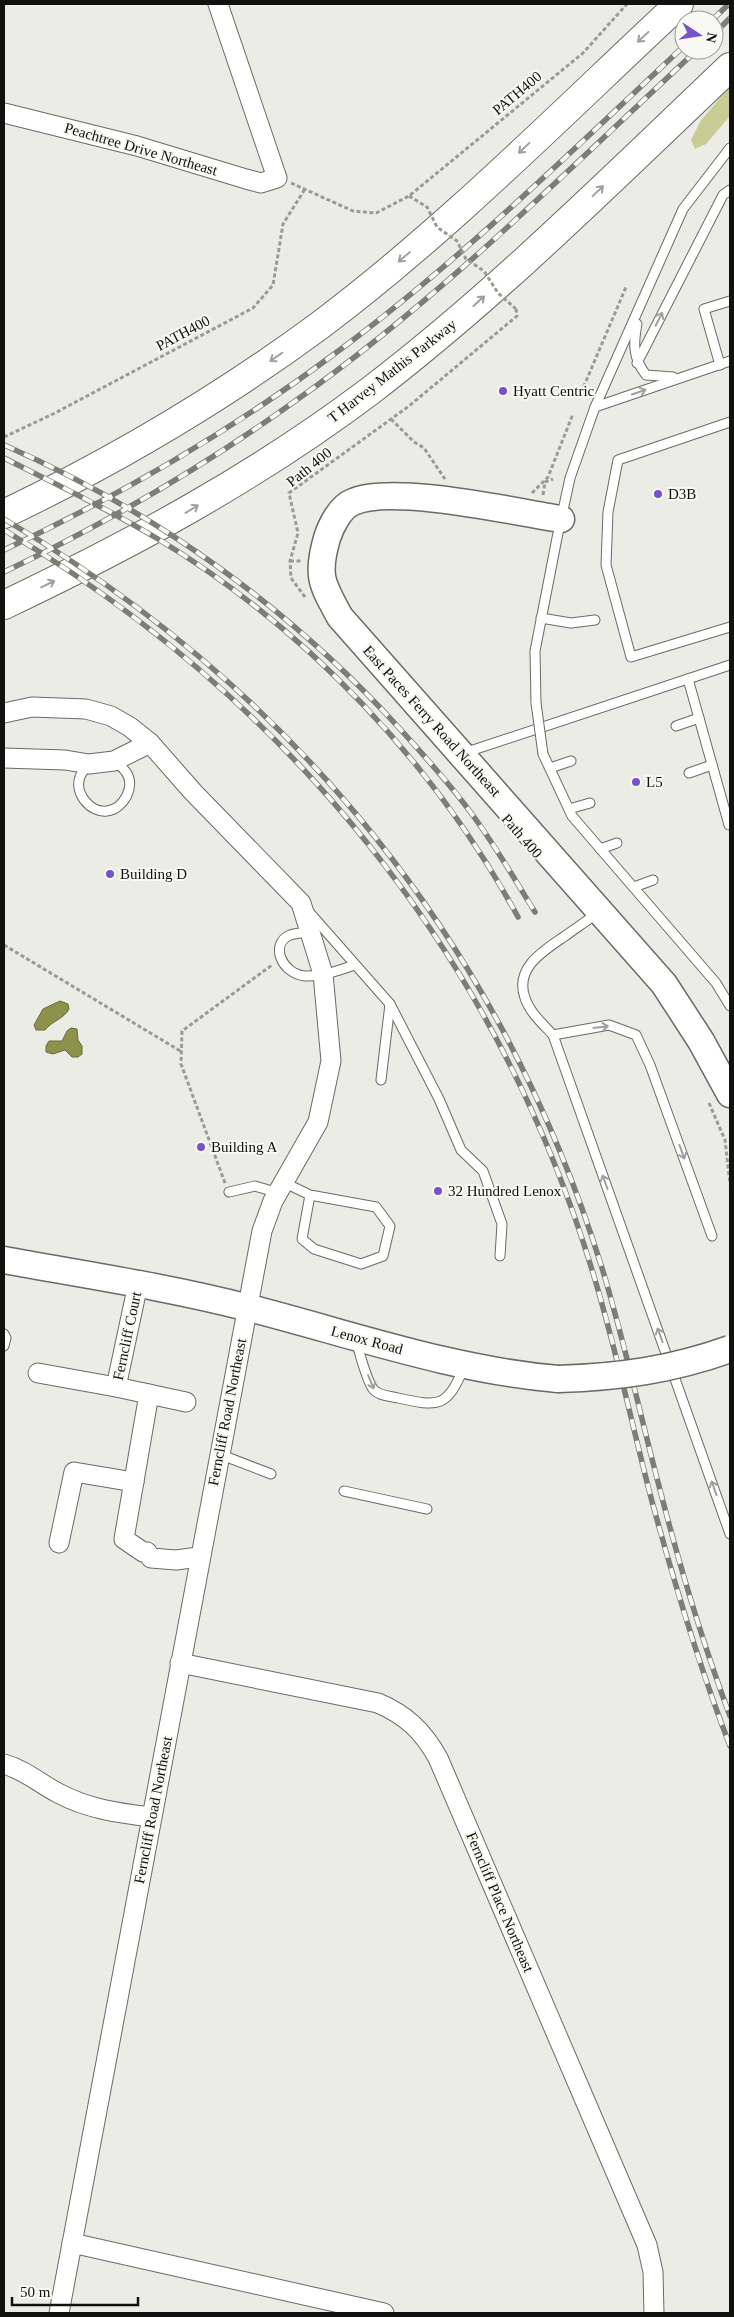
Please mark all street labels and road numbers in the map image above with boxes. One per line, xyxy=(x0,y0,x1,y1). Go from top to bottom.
street label: PATH400 xyxy=(489,68,545,118)
street label: Peachtree Drive Northeast xyxy=(63,119,220,179)
street label: PATH400 xyxy=(153,312,213,354)
street label: T Harvey Mathis Parkway xyxy=(325,316,460,426)
street label: Path 400 xyxy=(283,444,335,490)
street label: East Paces Ferry Road Northeast xyxy=(360,642,505,800)
street label: Path 400 xyxy=(499,811,545,861)
street label: Ferncliff Court xyxy=(110,1289,144,1382)
street label: Lenox Road xyxy=(329,1323,405,1357)
street label: Ferncliff Road Northeast xyxy=(205,1336,249,1487)
street label: Ferncliff Road Northeast xyxy=(131,1734,175,1885)
street label: Ferncliff Place Northeast xyxy=(463,1830,537,1975)

